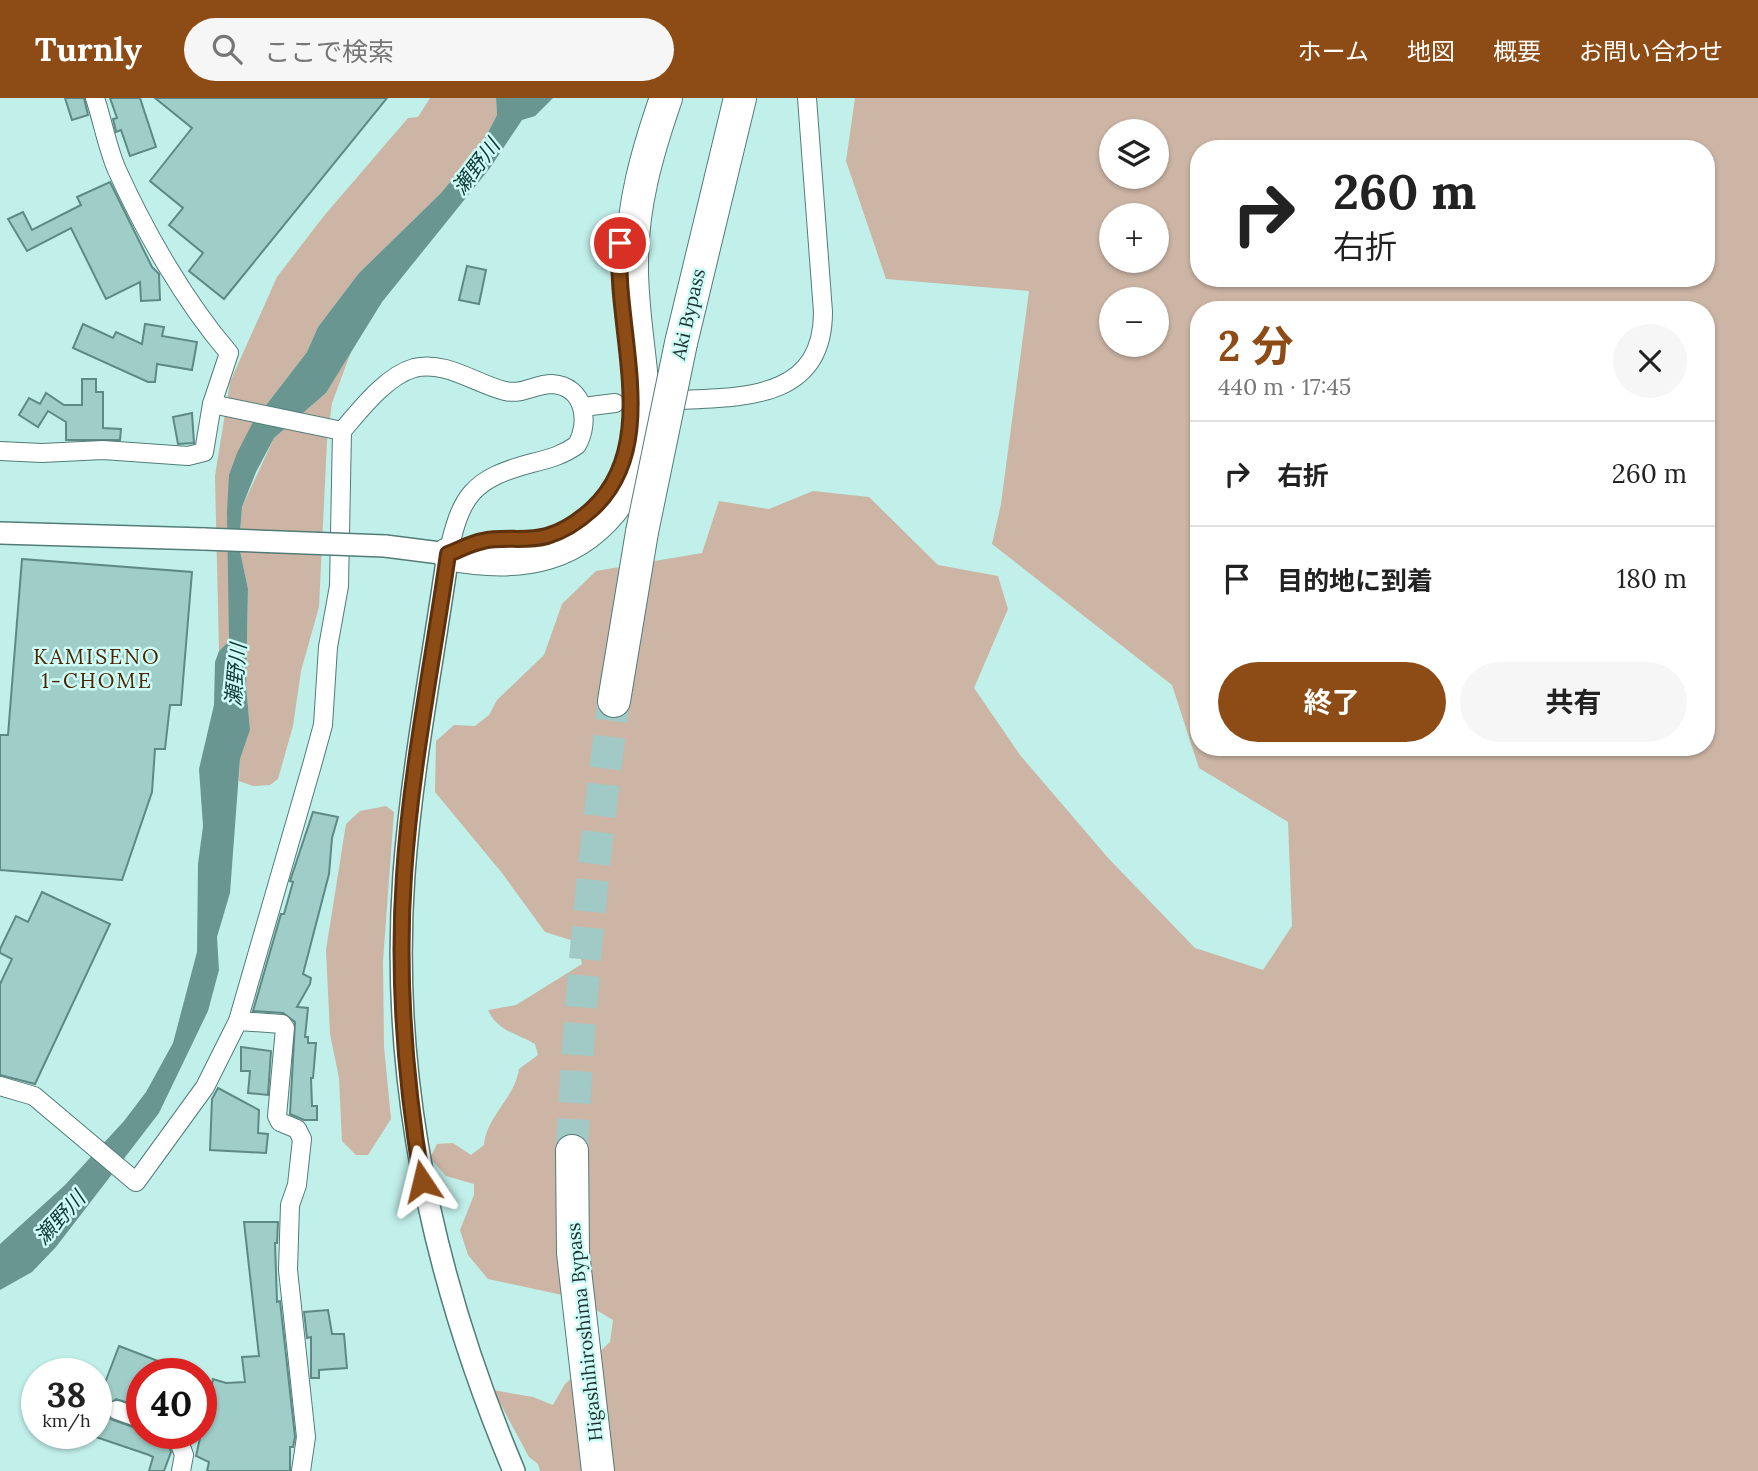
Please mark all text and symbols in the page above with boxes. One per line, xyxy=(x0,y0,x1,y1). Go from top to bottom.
search box xyxy=(184,18,674,81)
text: Turnly xyxy=(35,28,142,70)
icon: search xyxy=(208,30,246,68)
text: ここで検索 xyxy=(264,35,394,68)
text: ホーム xyxy=(1298,36,1369,67)
text: 地図 xyxy=(1407,36,1455,67)
text: 概要 xyxy=(1493,36,1541,67)
text: お問い合わせ xyxy=(1579,36,1723,67)
map controls xyxy=(1099,119,1169,357)
button: layers xyxy=(1099,119,1169,189)
water label: 瀬野川 xyxy=(446,132,507,200)
text: 260 m xyxy=(1333,160,1476,222)
icon: right xyxy=(1218,168,1309,259)
button: + xyxy=(1099,203,1169,273)
pin xyxy=(590,213,650,273)
icon: arrive xyxy=(601,224,639,262)
text: 右折 xyxy=(1333,226,1397,267)
street label: Aki Bypass xyxy=(666,266,710,363)
button: − xyxy=(1099,287,1169,357)
text: 2 分 xyxy=(1218,319,1293,373)
button: close xyxy=(1613,324,1687,398)
text: 440 m · 17:45 xyxy=(1218,372,1351,401)
icon: right xyxy=(1218,455,1256,493)
text: 260 m xyxy=(1612,457,1687,490)
text: 右折 xyxy=(1277,459,1329,492)
icon: arrive xyxy=(1218,560,1256,598)
text: 180 m xyxy=(1617,562,1687,595)
text: 目的地に到着 xyxy=(1277,564,1433,597)
water label: 瀬野川 xyxy=(219,640,252,708)
district label: KAMISENO 1-CHOME xyxy=(33,643,161,694)
button: 終了 xyxy=(1218,662,1446,742)
button: 共有 xyxy=(1460,662,1687,742)
position arrow xyxy=(385,1144,459,1218)
water label: 瀬野川 xyxy=(29,1184,92,1250)
street label: Higashihiroshima Bypass xyxy=(561,1221,607,1442)
speed limit sign: 40 xyxy=(126,1358,217,1449)
text: 38 xyxy=(47,1372,86,1417)
text: km/h xyxy=(42,1409,91,1432)

